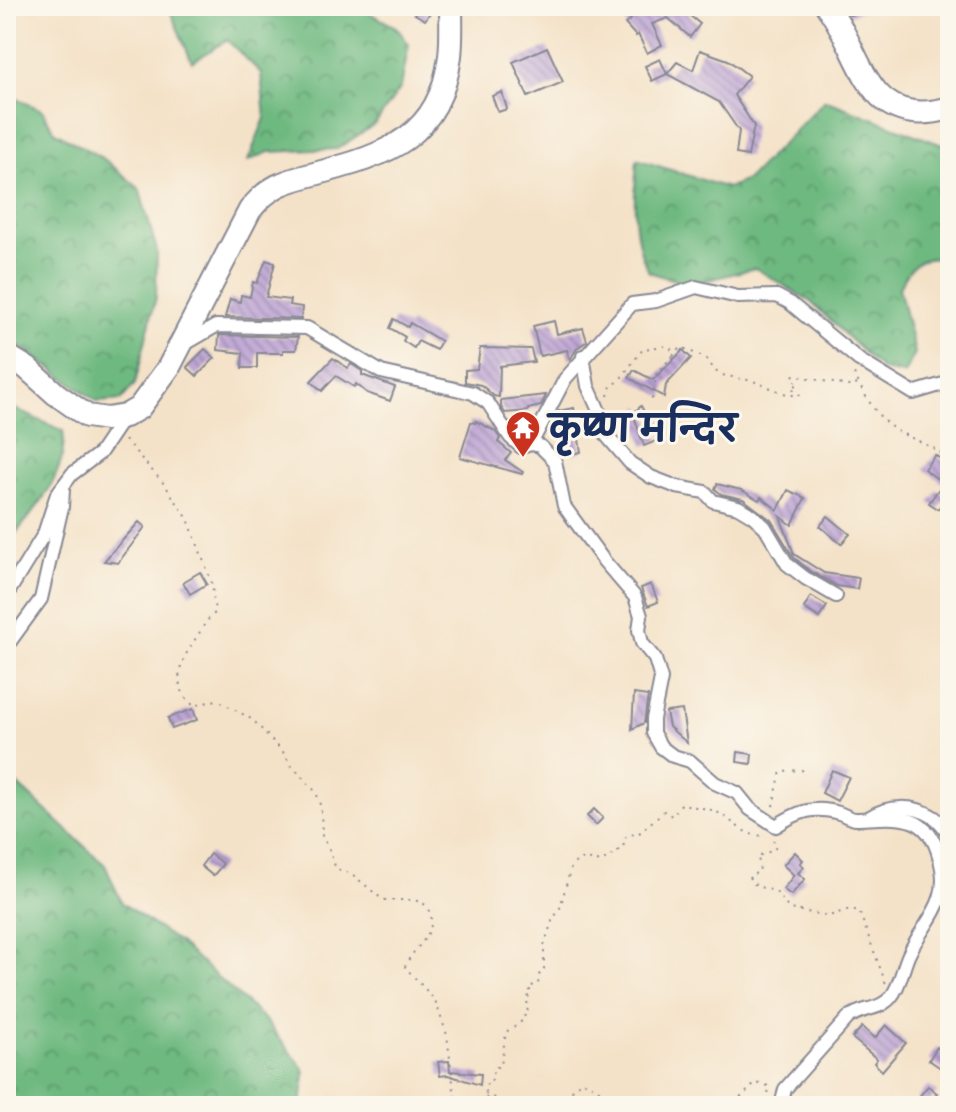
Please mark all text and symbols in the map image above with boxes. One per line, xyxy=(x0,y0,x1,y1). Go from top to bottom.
place label: कृष्ण मन्दिर xyxy=(546,400,740,459)
temple icon: कृष्ण मन्दिर xyxy=(504,409,542,459)

